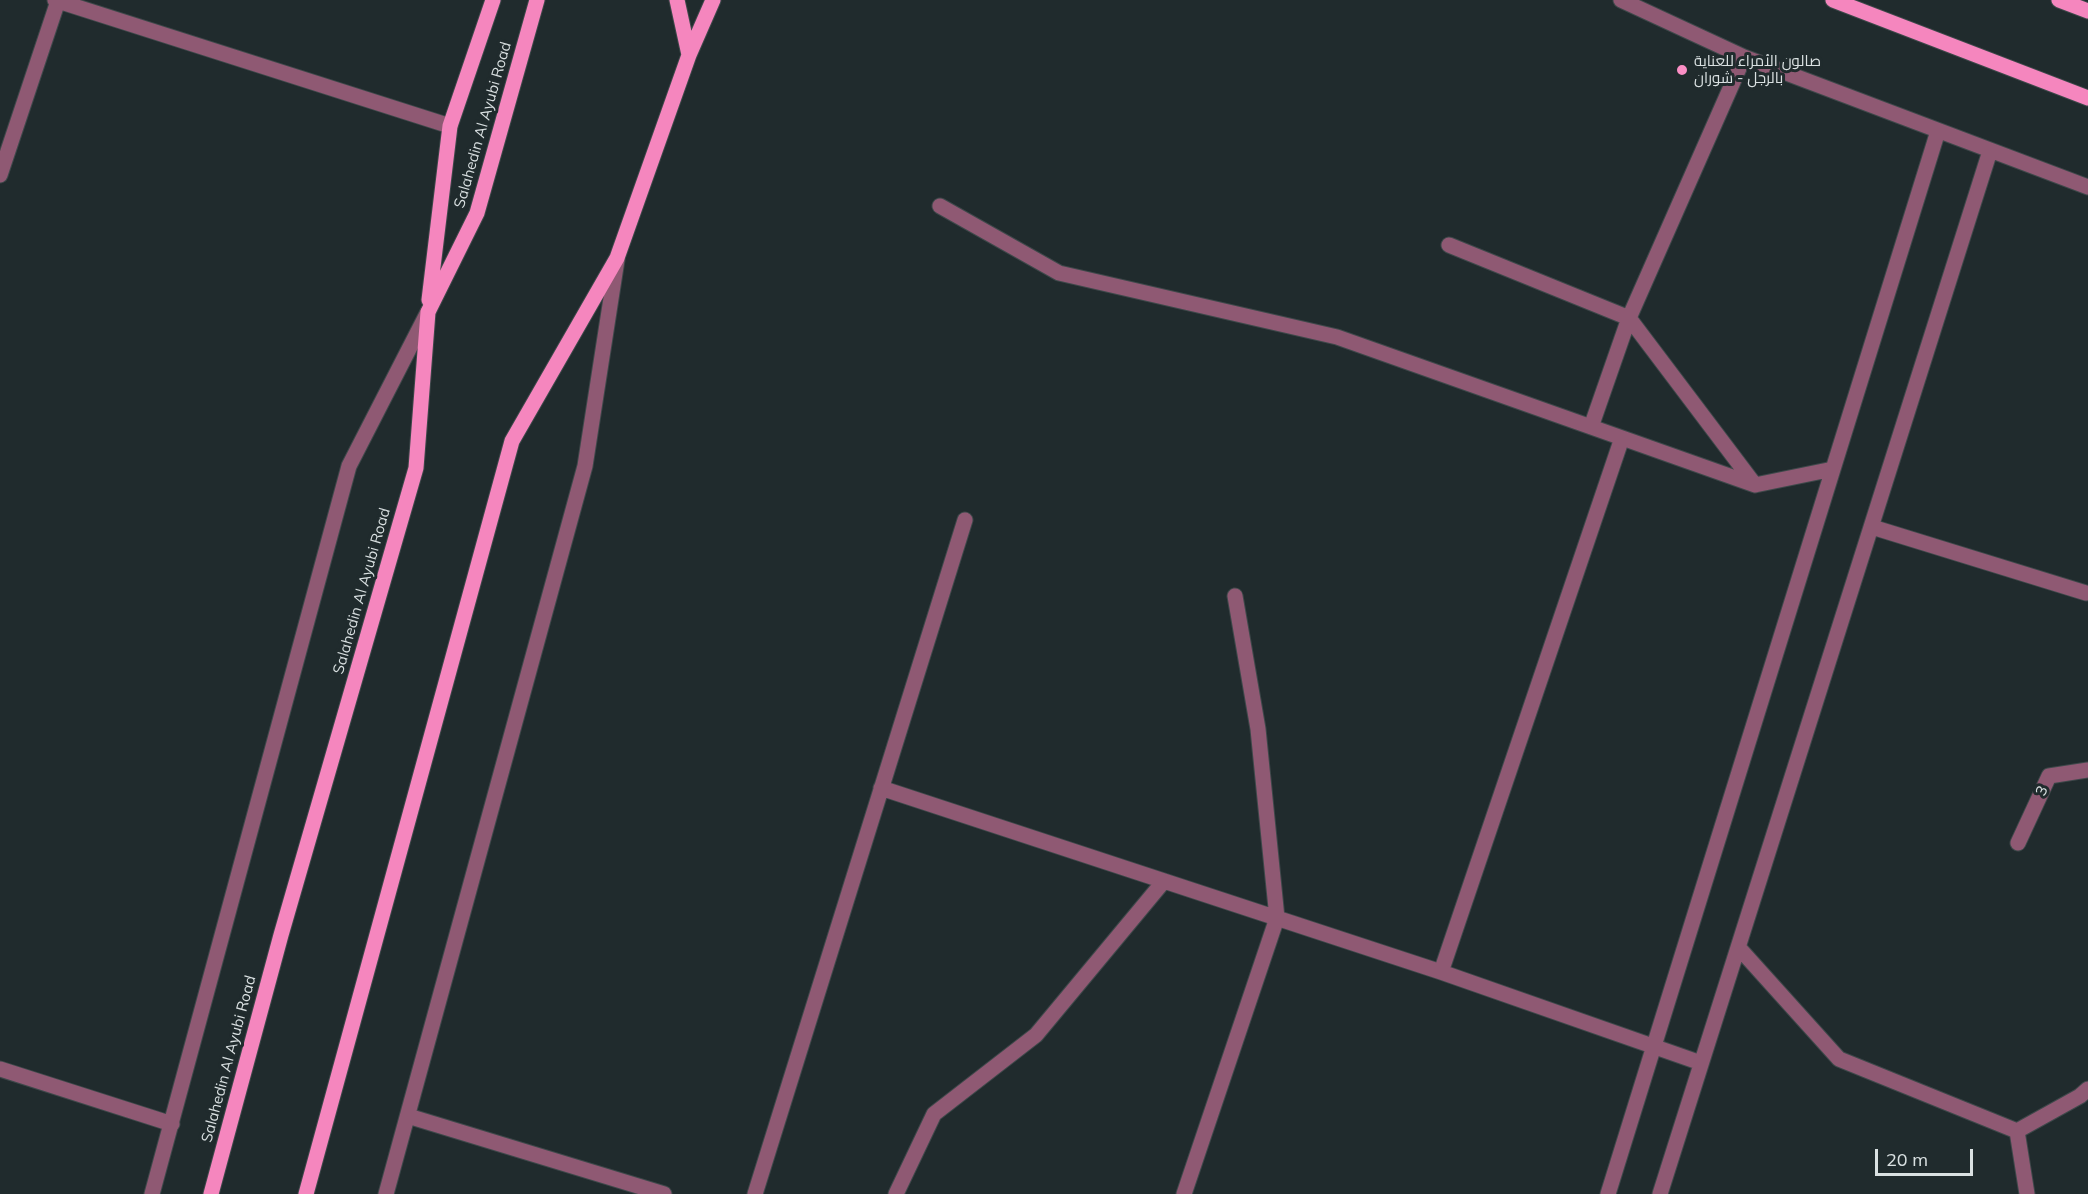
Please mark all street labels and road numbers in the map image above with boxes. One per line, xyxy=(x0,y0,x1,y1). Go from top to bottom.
street label: Salahedin Al Ayubi Road xyxy=(451,40,515,210)
street label: Salahedin Al Ayubi Road xyxy=(330,506,394,676)
street label: 3 xyxy=(2032,783,2052,799)
street label: Salahedin Al Ayubi Road xyxy=(198,974,260,1144)

